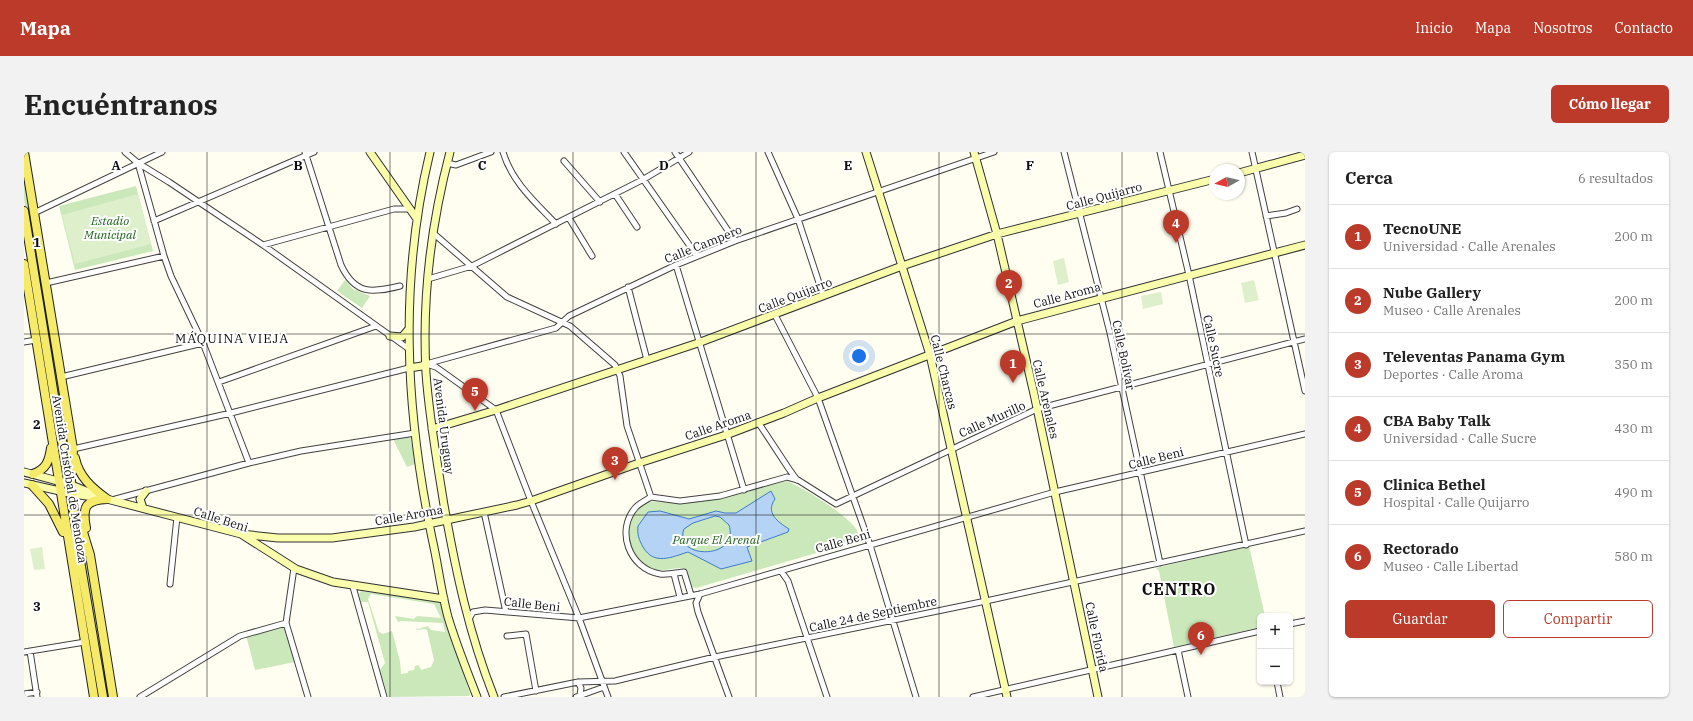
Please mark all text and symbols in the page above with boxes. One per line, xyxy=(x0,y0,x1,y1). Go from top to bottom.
text: Mapa xyxy=(20,16,71,40)
text: Inicio xyxy=(1415,19,1453,37)
text: Mapa xyxy=(1475,19,1511,37)
text: Nosotros xyxy=(1533,19,1593,37)
text: Contacto xyxy=(1615,19,1673,37)
button: Cómo llegar xyxy=(1551,85,1669,123)
text: Encuéntranos xyxy=(24,86,218,123)
text: A xyxy=(111,157,121,174)
text: B xyxy=(293,157,303,174)
text: C xyxy=(478,157,487,174)
text: D xyxy=(659,157,669,174)
text: E xyxy=(844,157,852,174)
text: F xyxy=(1026,157,1034,174)
north arrow xyxy=(1209,164,1245,200)
text: Cerca xyxy=(1345,167,1393,189)
text: 6 resultados xyxy=(1578,170,1653,187)
street label: Calle Quijarro xyxy=(1064,179,1144,213)
pin: 4 xyxy=(1163,210,1189,243)
park label: Estadio Municipal xyxy=(83,213,137,242)
text: TecnoUNE xyxy=(1383,219,1461,238)
street label: Calle Campero xyxy=(662,222,744,266)
text: 1 xyxy=(1354,228,1362,245)
text: 200 m xyxy=(1614,228,1653,245)
text: 1 xyxy=(33,234,41,251)
text: Universidad · Calle Arenales xyxy=(1383,238,1556,255)
pin: 2 xyxy=(996,270,1022,303)
street label: Calle Quijarro xyxy=(756,274,834,316)
street label: Calle Aroma xyxy=(1032,279,1103,311)
text: Nube Gallery xyxy=(1383,283,1481,302)
text: 2 xyxy=(1354,292,1362,309)
text: 200 m xyxy=(1614,292,1653,309)
text: Museo · Calle Arenales xyxy=(1383,302,1521,319)
street label: Calle Sucre xyxy=(1200,314,1228,378)
street label: Calle Bolívar xyxy=(1109,319,1139,392)
district label: MÁQUINA VIEJA xyxy=(175,330,289,347)
street label: Calle Charcas xyxy=(927,333,961,411)
your location xyxy=(849,346,869,366)
text: Televentas Panama Gym xyxy=(1383,347,1565,366)
pin: 1 xyxy=(1000,350,1026,383)
text: 3 xyxy=(1354,356,1362,373)
text: 350 m xyxy=(1614,356,1653,373)
street label: Calle Arenales xyxy=(1030,358,1062,440)
text: Deportes · Calle Aroma xyxy=(1383,366,1523,383)
street label: Avenida Uruguay xyxy=(431,377,457,476)
pin: 5 xyxy=(462,378,488,411)
street label: Avenida Cristóbal de Mendoza xyxy=(49,394,91,565)
street label: Calle Murillo xyxy=(956,397,1028,440)
street label: Calle Aroma xyxy=(683,407,753,443)
text: CBA Baby Talk xyxy=(1383,411,1491,430)
text: 2 xyxy=(33,416,41,433)
text: 4 xyxy=(1354,420,1362,437)
text: 430 m xyxy=(1614,420,1653,437)
text: Universidad · Calle Sucre xyxy=(1383,430,1536,447)
street label: Calle Beni xyxy=(1127,444,1185,472)
pin: 3 xyxy=(602,447,628,480)
text: Clinica Bethel xyxy=(1383,475,1486,494)
text: 5 xyxy=(1354,484,1362,501)
text: 490 m xyxy=(1614,484,1653,501)
text: Hospital · Calle Quijarro xyxy=(1383,494,1529,511)
street label: Calle Aroma xyxy=(374,502,445,528)
street label: Calle Beni xyxy=(192,503,250,535)
street label: Calle Beni xyxy=(814,526,872,556)
park label: Parque El Arenal xyxy=(671,532,760,547)
text: Rectorado xyxy=(1383,539,1459,558)
text: 6 xyxy=(1354,548,1362,565)
text: 580 m xyxy=(1614,548,1653,565)
text: Museo · Calle Libertad xyxy=(1383,558,1519,575)
district label: CENTRO xyxy=(1142,579,1216,599)
street label: Calle 24 de Septiembre xyxy=(808,593,938,635)
street label: Calle Beni xyxy=(503,594,561,614)
text: 3 xyxy=(33,598,41,615)
street label: Calle Florida xyxy=(1082,600,1112,674)
button: Guardar xyxy=(1345,600,1495,638)
button: Compartir xyxy=(1503,600,1653,638)
map controls xyxy=(1257,613,1293,685)
button: + xyxy=(1257,613,1293,649)
pin: 6 xyxy=(1188,622,1214,655)
button: − xyxy=(1257,649,1293,685)

